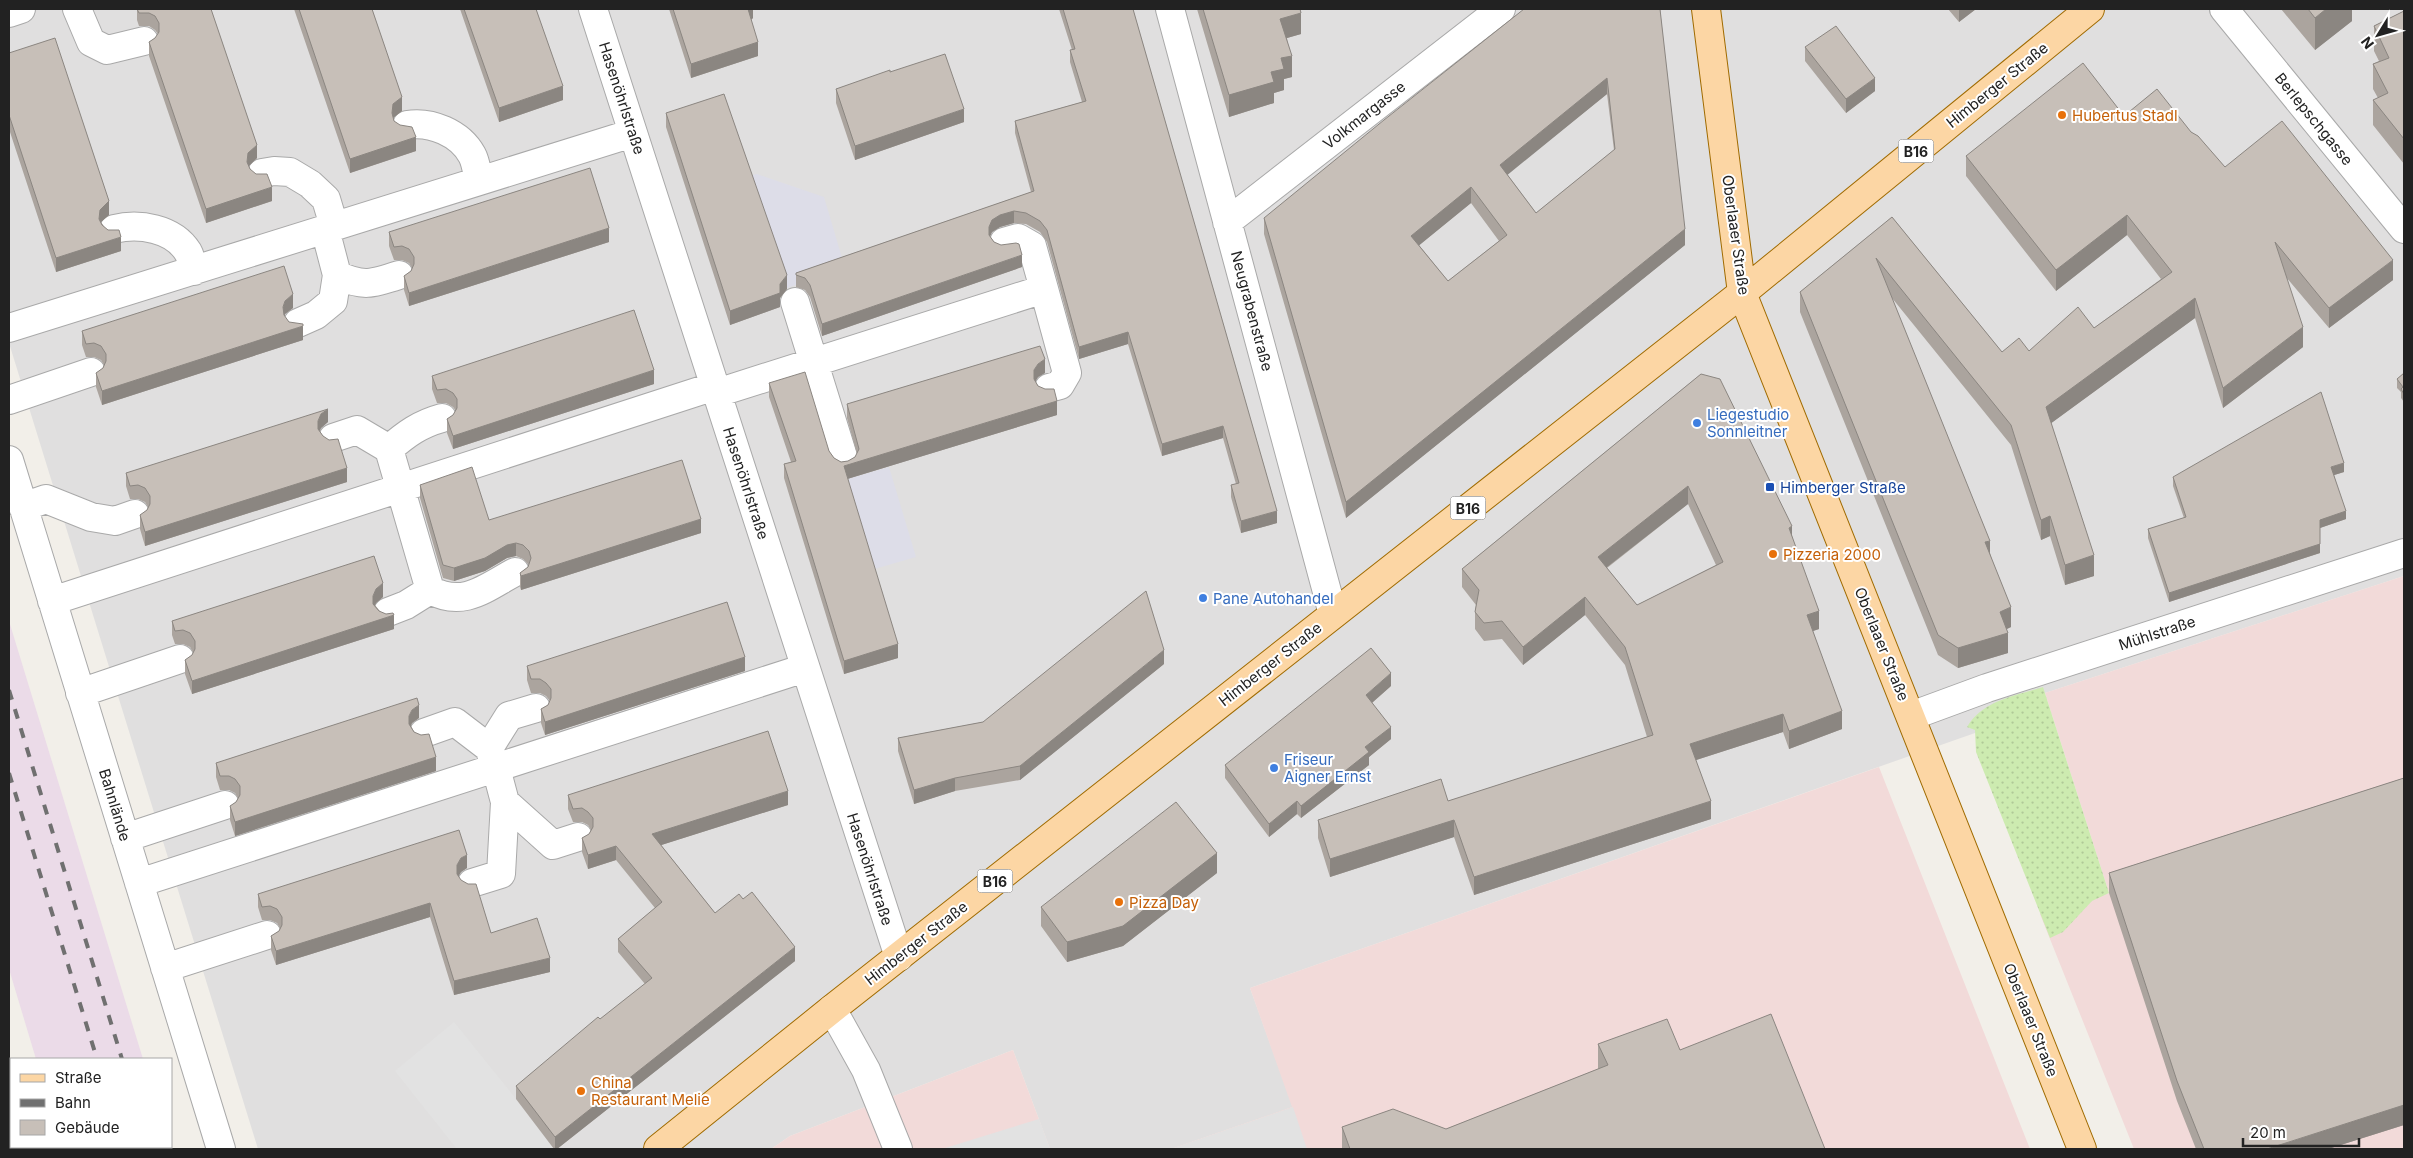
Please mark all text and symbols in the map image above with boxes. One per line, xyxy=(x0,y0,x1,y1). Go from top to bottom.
north arrow xyxy=(2353,10,2403,60)
text: N xyxy=(2357,34,2377,53)
street label: Himberger Straße xyxy=(1942,38,2052,132)
street label: Hasenöhrlstraße xyxy=(595,39,649,157)
street label: Berlepschgasse xyxy=(2271,69,2357,169)
street label: Volkmargasse xyxy=(1319,77,1409,153)
place label: Hubertus Stadl xyxy=(2072,106,2178,125)
marker: Hubertus Stadl xyxy=(2056,109,2068,121)
road number: B16 xyxy=(1898,140,1934,162)
street label: Oberlaaer Straße xyxy=(1718,174,1754,296)
street label: Neugrabenstraße xyxy=(1227,249,1277,373)
place label: Liegestudio Sonnleitner xyxy=(1707,405,1789,441)
marker: Liegestudio Sonnleitner xyxy=(1691,417,1703,429)
street label: Hasenöhrlstraße xyxy=(719,424,773,542)
place label: Himberger Straße xyxy=(1780,478,1906,497)
marker: Himberger Straße xyxy=(1764,481,1776,493)
road number: B16 xyxy=(1450,496,1486,520)
place label: Pizzeria 2000 xyxy=(1783,545,1881,564)
marker: Pizzeria 2000 xyxy=(1767,548,1779,560)
street label: Oberlaaer Straße xyxy=(1851,584,1913,704)
place label: Pane Autohandel xyxy=(1213,589,1334,608)
marker: Pane Autohandel xyxy=(1197,592,1209,604)
street label: Mühlstraße xyxy=(2116,612,2198,654)
street label: Himberger Straße xyxy=(1215,618,1325,710)
place label: Friseur Aigner Ernst xyxy=(1284,750,1371,786)
marker: Friseur Aigner Ernst xyxy=(1268,762,1280,774)
street label: Bahnlände xyxy=(95,766,135,844)
street label: Hasenöhrlstraße xyxy=(843,810,897,928)
road number: B16 xyxy=(978,869,1012,892)
place label: Pizza Day xyxy=(1129,893,1199,912)
marker: Pizza Day xyxy=(1113,896,1125,908)
street label: Himberger Straße xyxy=(861,897,971,989)
street label: Oberlaaer Straße xyxy=(2000,960,2062,1080)
legend xyxy=(10,1058,172,1148)
text: Straße xyxy=(55,1068,102,1087)
place label: China Restaurant Melie xyxy=(591,1073,710,1109)
marker: China Restaurant Melie xyxy=(575,1085,587,1097)
text: Bahn xyxy=(55,1093,91,1112)
scale bar xyxy=(2243,1116,2359,1148)
text: Gebäude xyxy=(55,1118,120,1137)
text: 20 m xyxy=(2250,1123,2286,1142)

